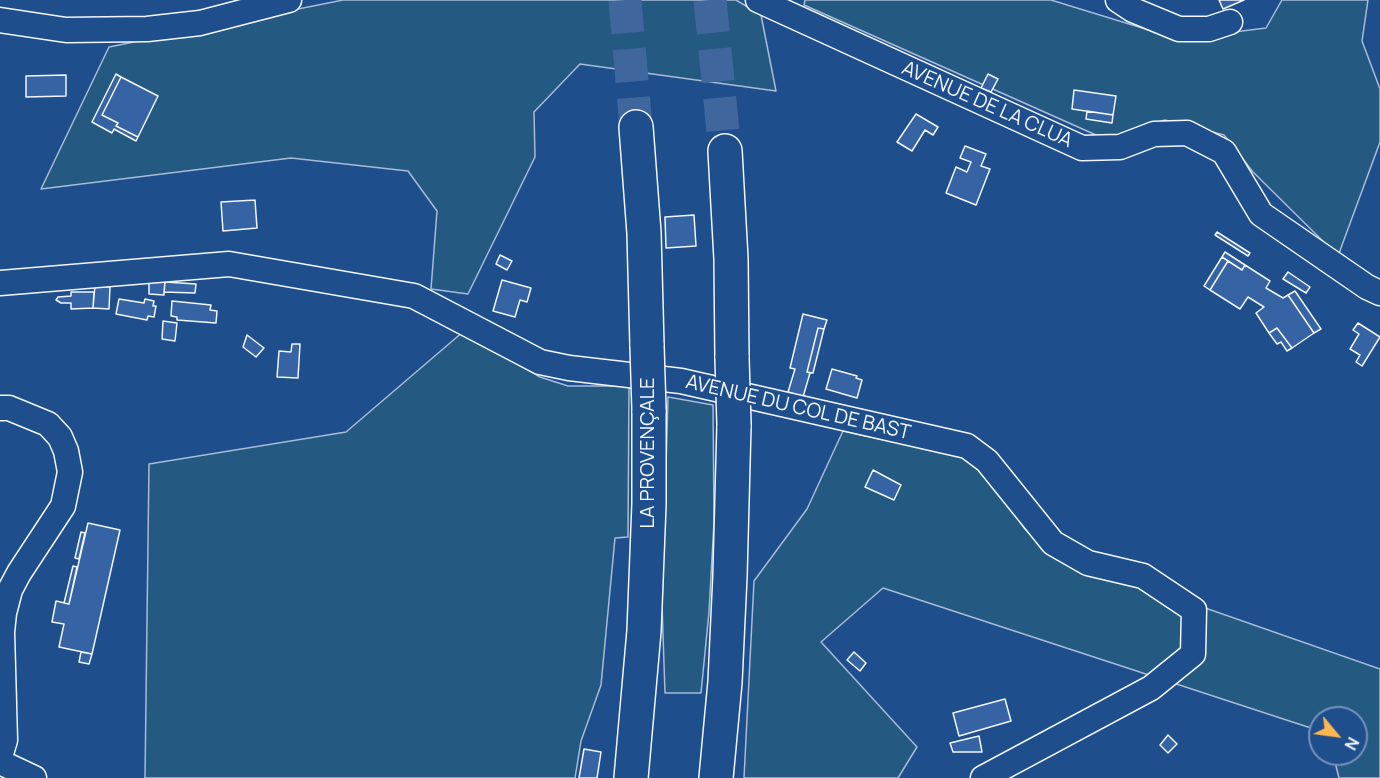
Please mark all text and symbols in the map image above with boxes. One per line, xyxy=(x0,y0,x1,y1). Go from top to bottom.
street label: AVENUE DE LA CLUA xyxy=(898,57,1076,153)
street label: AVENUE DU COL DE BAST xyxy=(683,370,913,446)
street label: LA PROVENÇALE xyxy=(636,378,660,528)
north arrow xyxy=(1308,706,1368,766)
text: N xyxy=(1340,733,1364,754)

